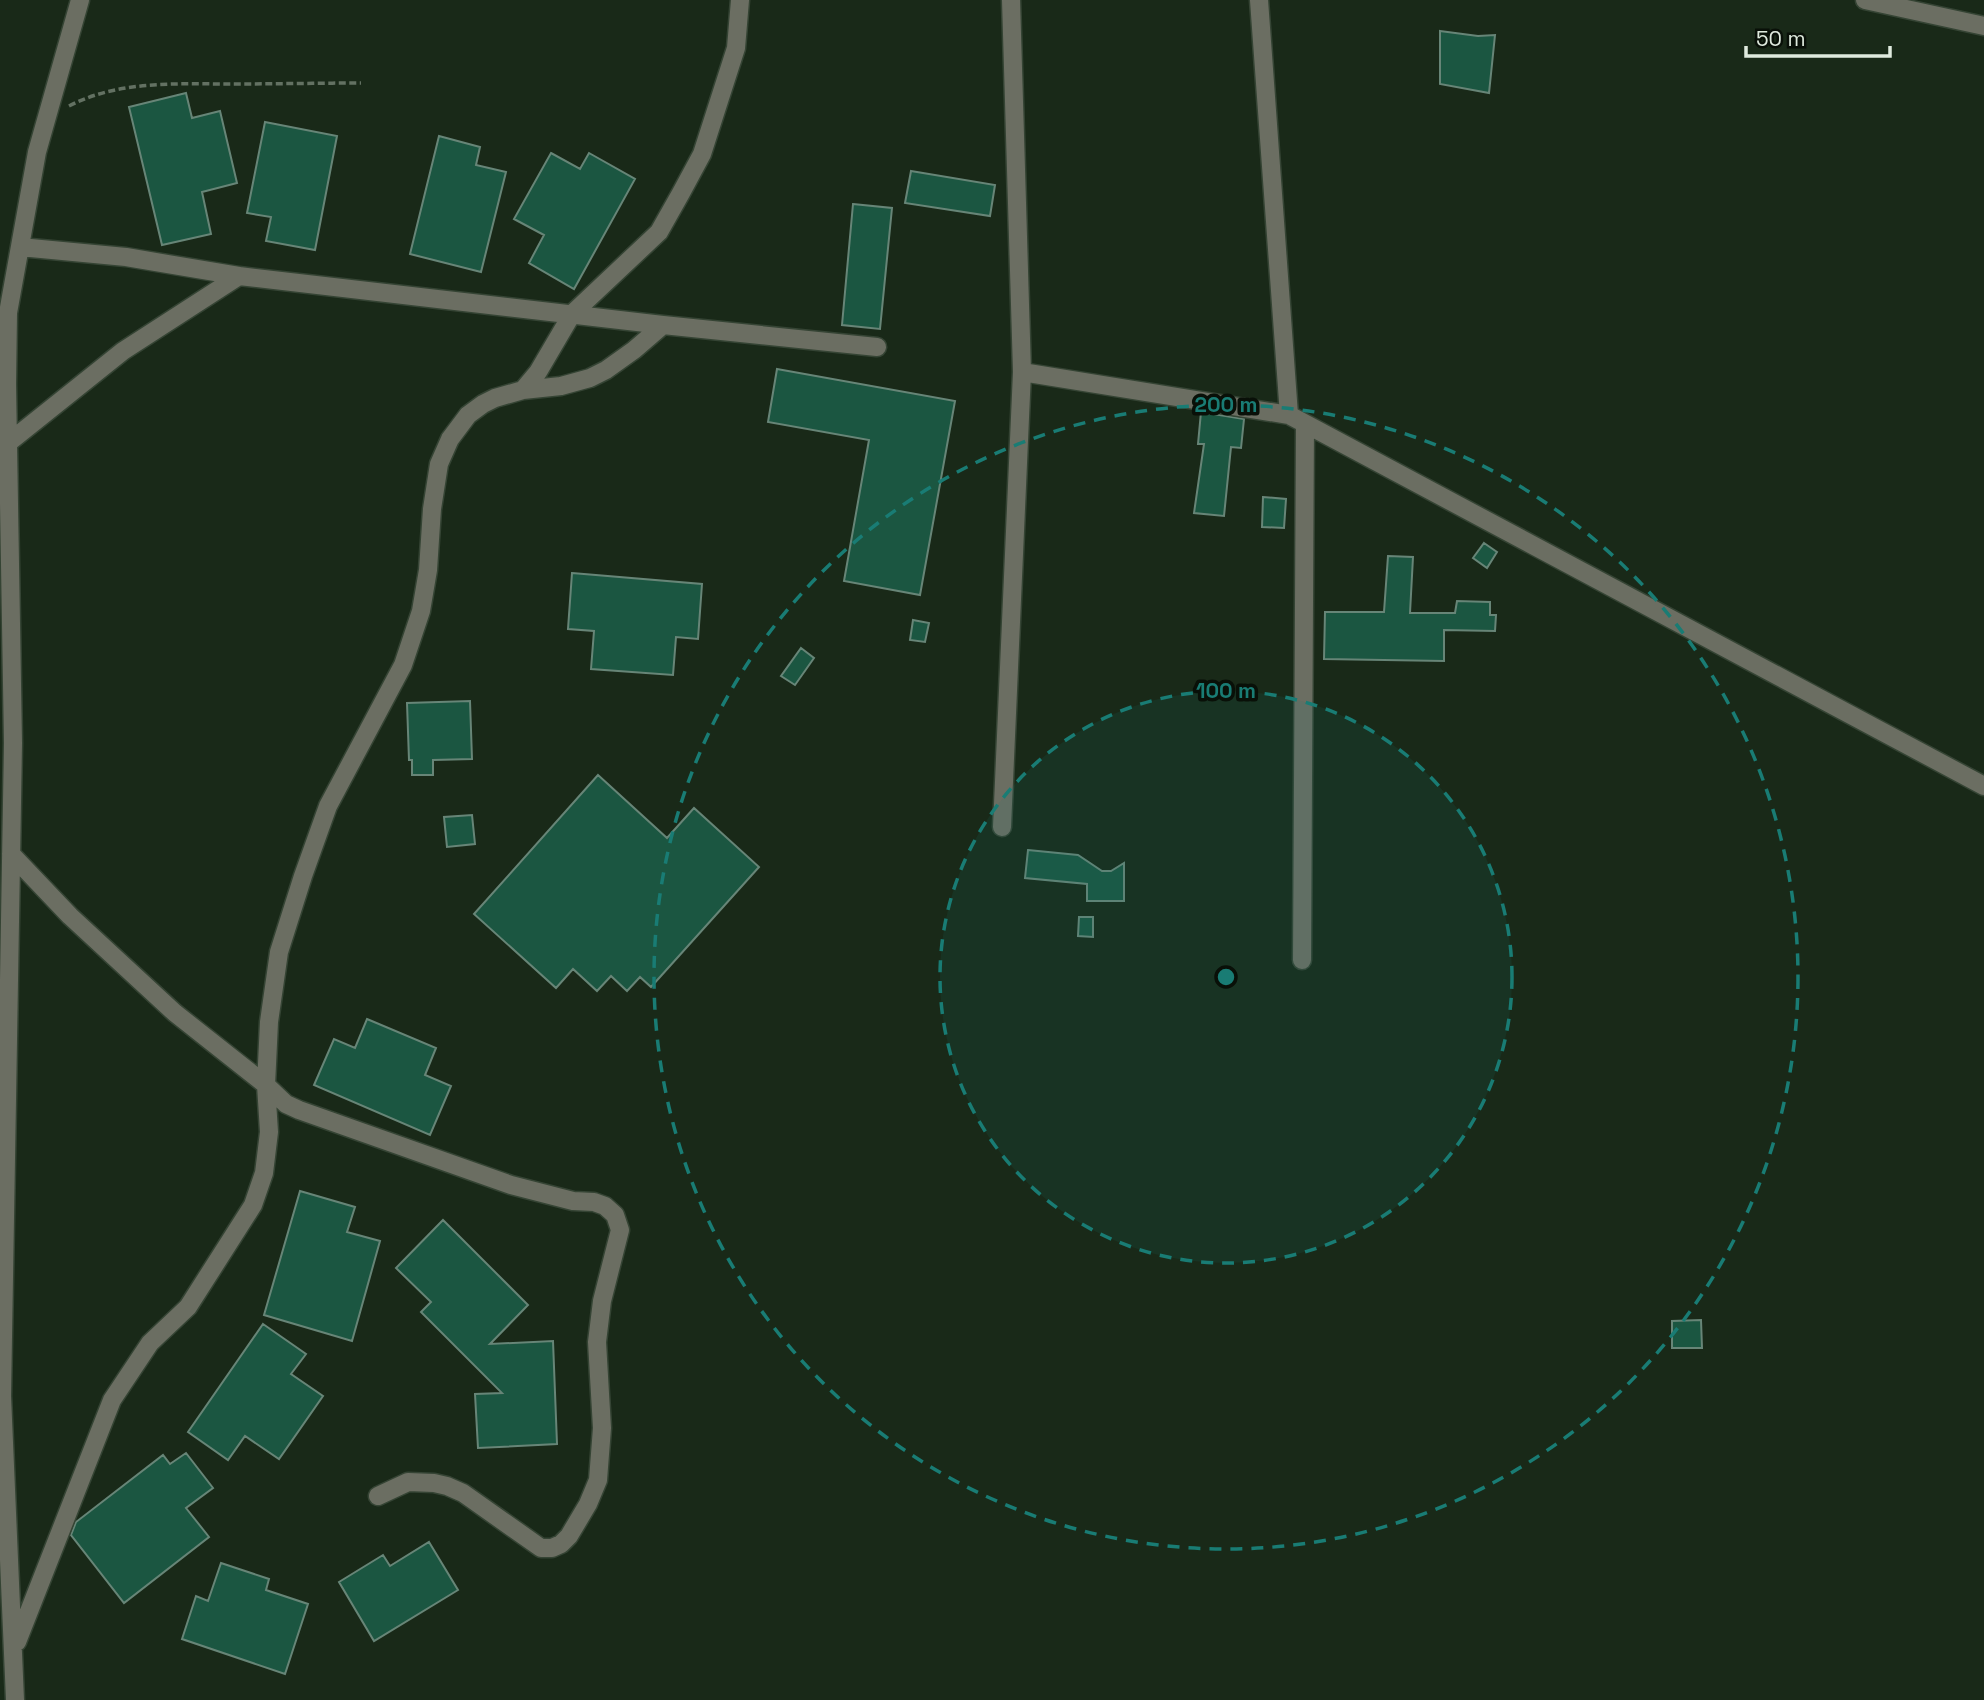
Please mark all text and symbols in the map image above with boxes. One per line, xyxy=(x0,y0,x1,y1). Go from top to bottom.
scale bar xyxy=(1746,14,1890,58)
text: 50 m xyxy=(1756,25,1806,52)
text: 200 m xyxy=(1195,391,1257,418)
text: 100 m xyxy=(1196,677,1256,704)
centre of rings xyxy=(1214,965,1238,989)

